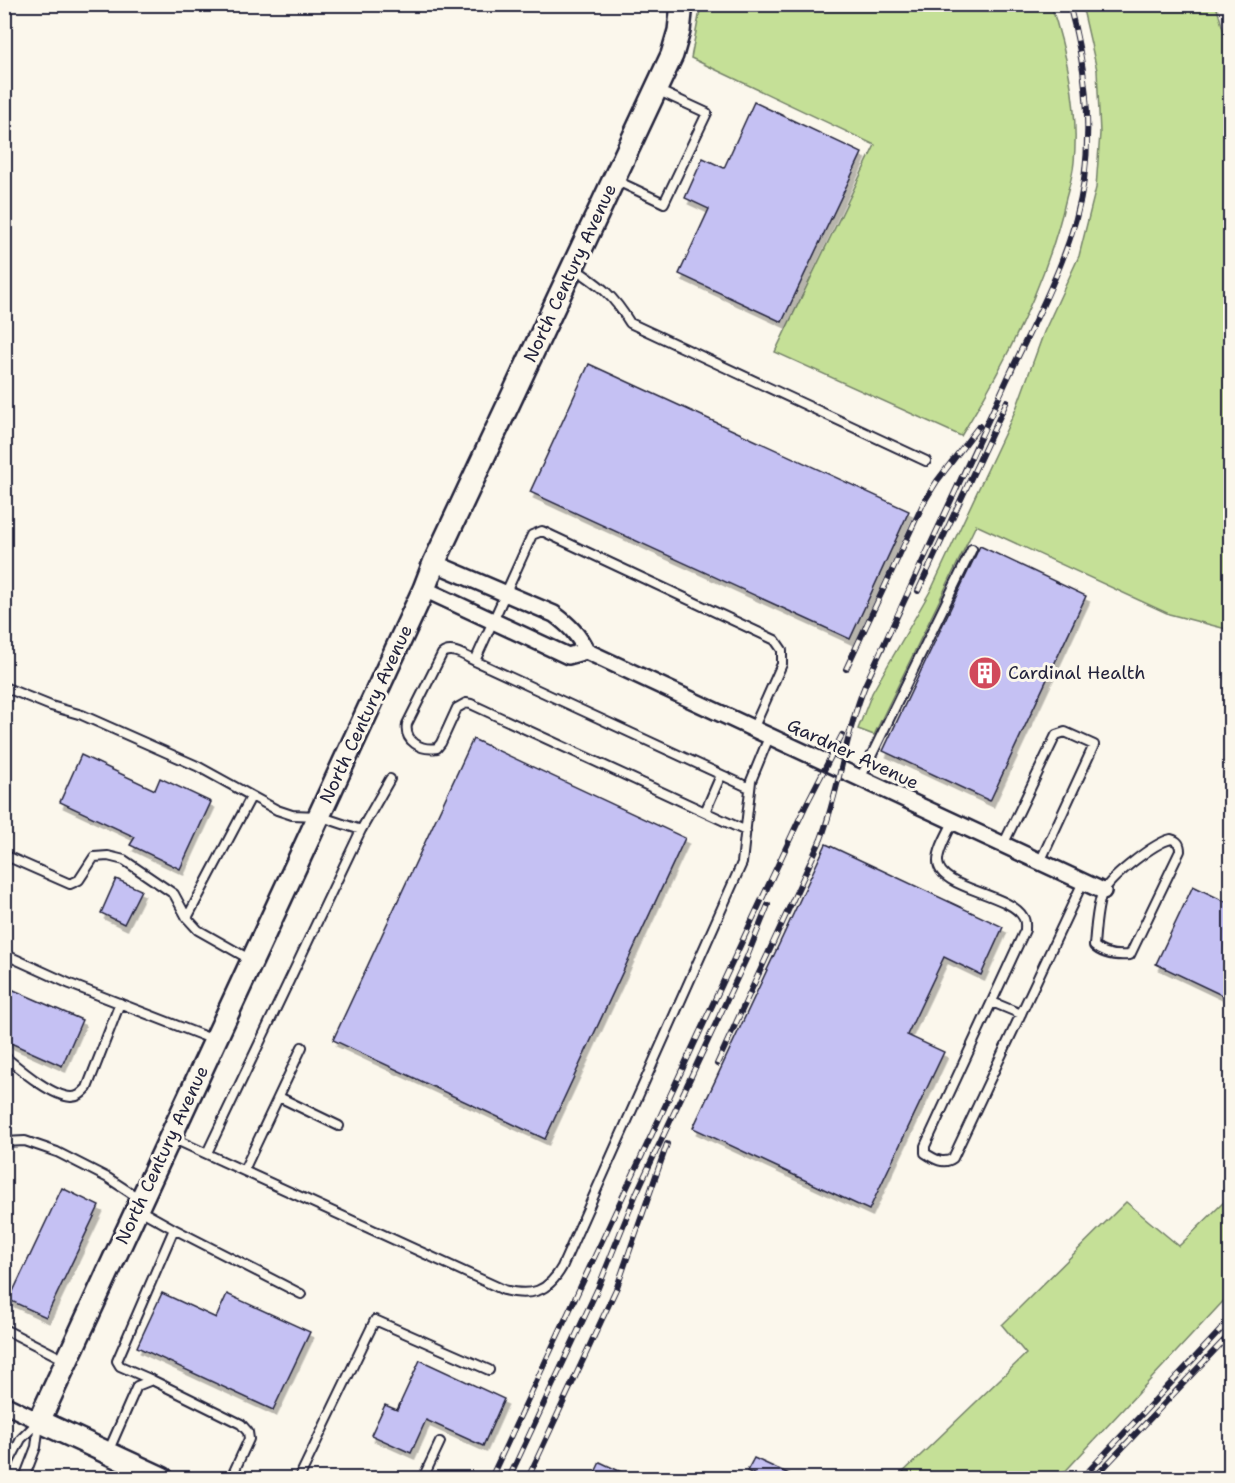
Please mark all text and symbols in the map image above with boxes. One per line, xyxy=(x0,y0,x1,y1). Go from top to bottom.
street label: North Century Avenue xyxy=(518,180,622,366)
street label: North Century Avenue xyxy=(314,621,418,807)
building icon: Cardinal Health xyxy=(967,655,1003,691)
place label: Cardinal Health xyxy=(1008,661,1146,685)
street label: Gardner Avenue xyxy=(783,713,923,795)
street label: North Century Avenue xyxy=(110,1062,214,1248)

